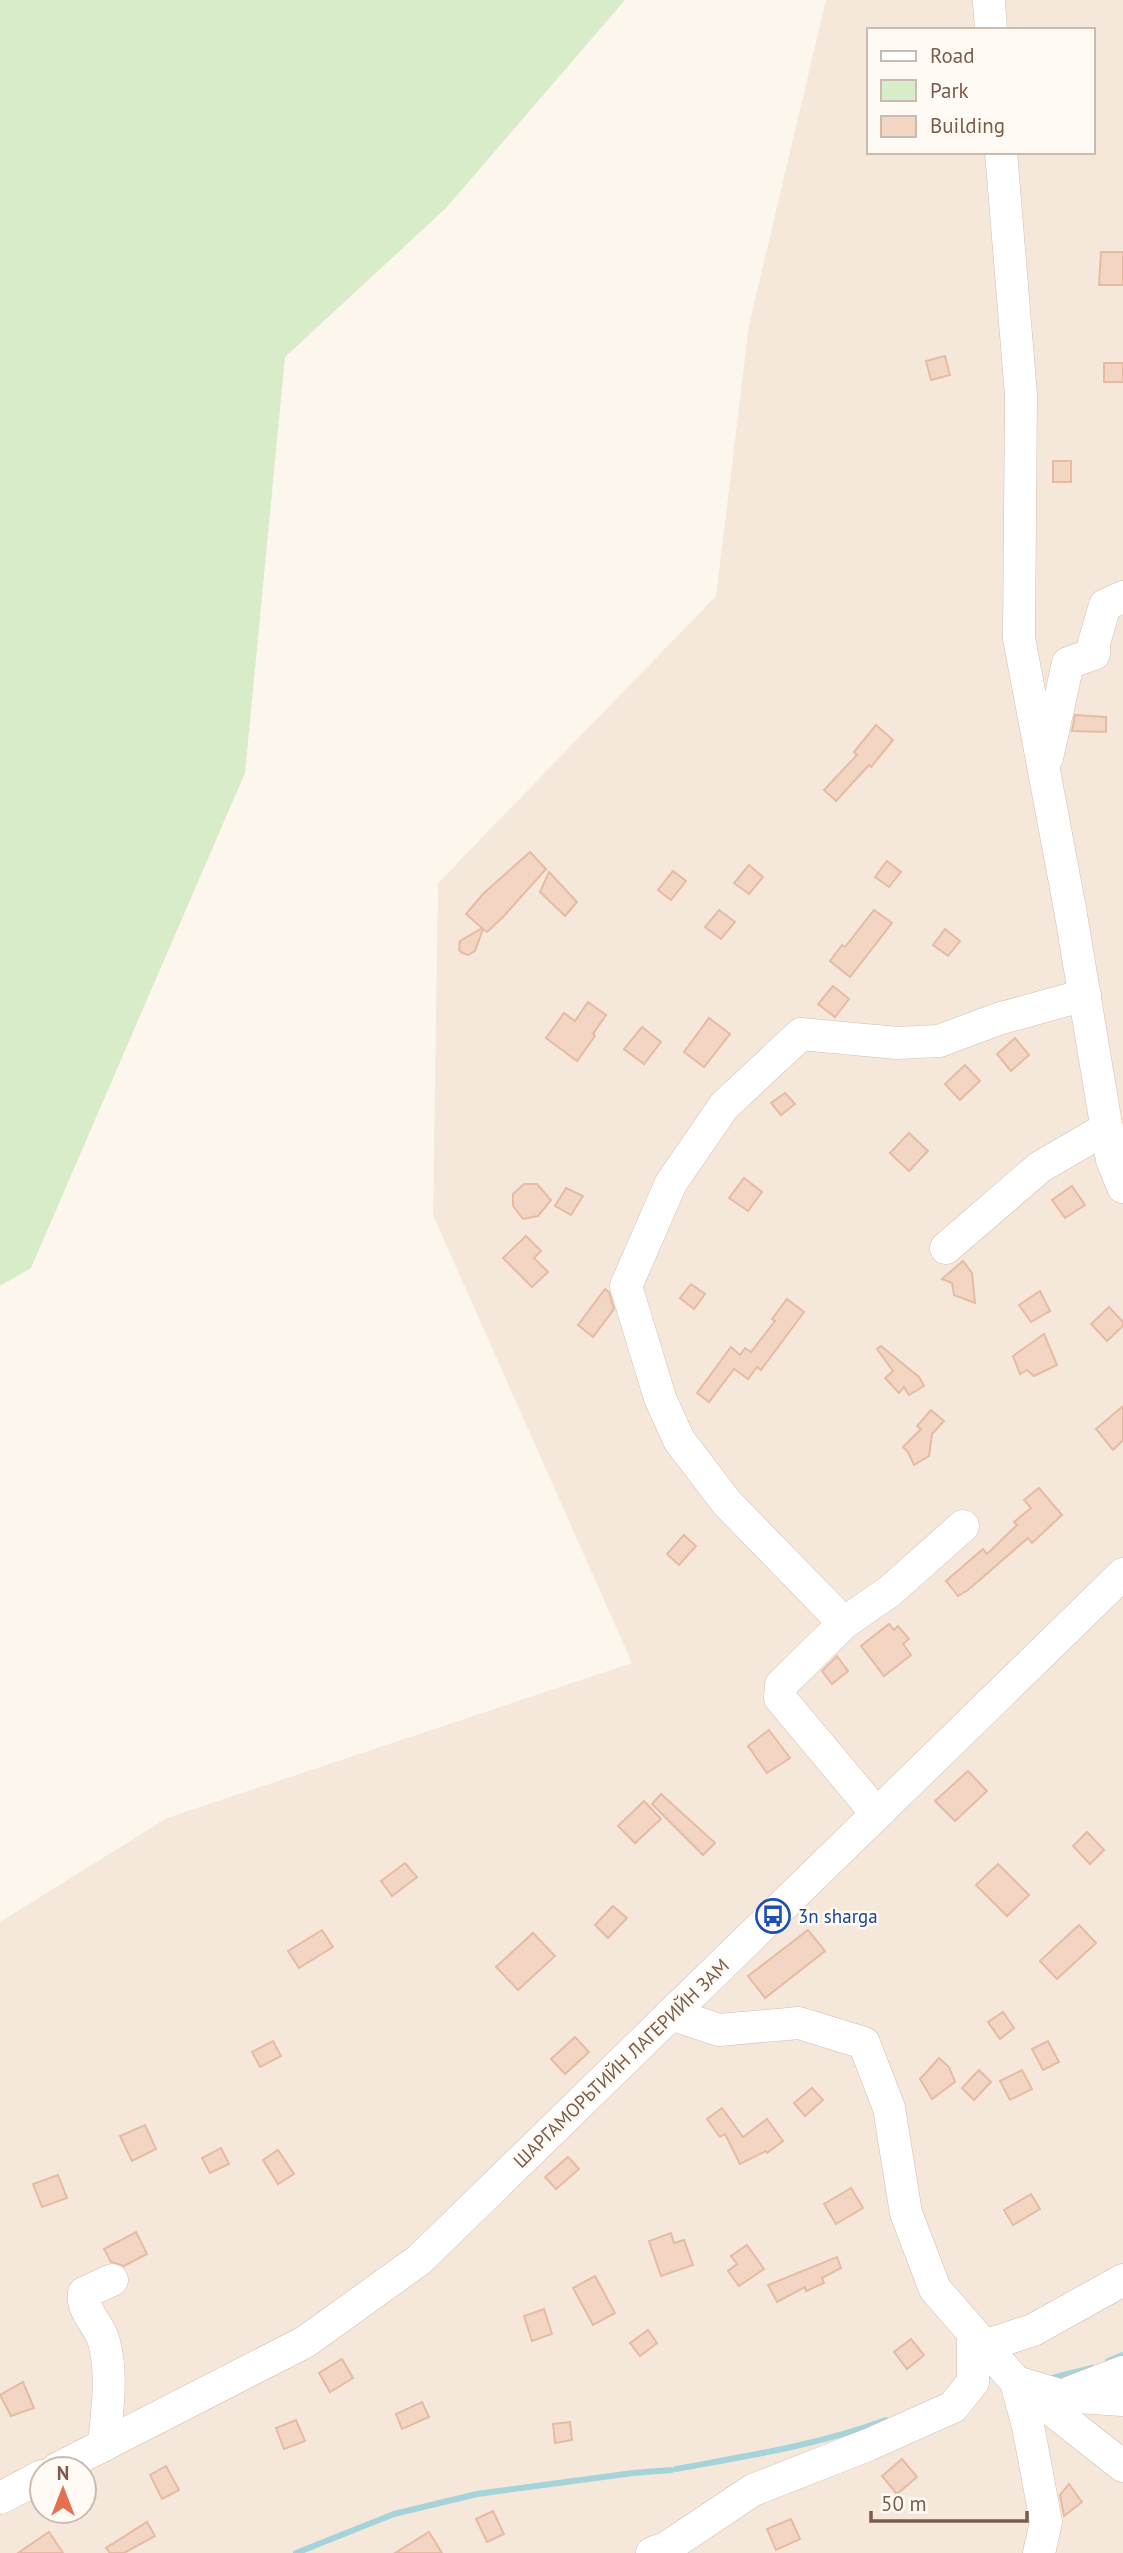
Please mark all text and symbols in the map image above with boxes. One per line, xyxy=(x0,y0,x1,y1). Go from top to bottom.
legend xyxy=(867,28,1095,154)
text: Road xyxy=(930,42,974,69)
text: Park xyxy=(930,77,969,104)
text: Building xyxy=(930,112,1005,139)
bus stop icon: 3n sharga xyxy=(754,1897,792,1935)
place label: 3n sharga xyxy=(798,1904,878,1928)
street label: ШАРГАМОРЬТИЙН ЛАГЕРИЙН ЗАМ xyxy=(508,1953,734,2173)
north arrow xyxy=(28,2455,98,2525)
text: N xyxy=(57,2461,69,2485)
scale bar xyxy=(871,2480,1027,2524)
text: 50 m xyxy=(881,2490,927,2517)

